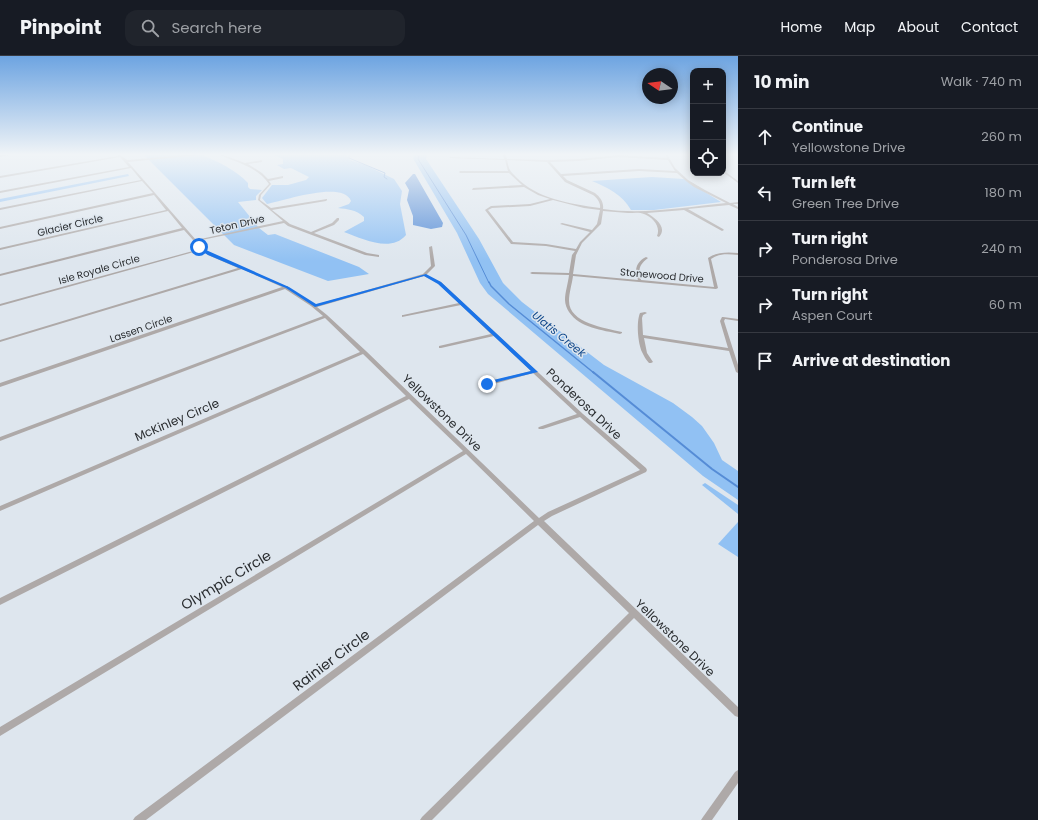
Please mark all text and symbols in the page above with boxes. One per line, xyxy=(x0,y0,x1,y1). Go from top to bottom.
search box xyxy=(125,10,405,46)
text: Pinpoint xyxy=(20,14,101,41)
icon: search xyxy=(139,17,161,39)
text: Search here xyxy=(171,17,262,38)
text: Home xyxy=(780,17,822,37)
text: Map xyxy=(844,17,875,37)
text: About xyxy=(897,17,939,37)
text: Contact xyxy=(961,17,1018,37)
north arrow xyxy=(642,68,678,104)
map controls xyxy=(690,68,726,176)
button: + xyxy=(690,68,726,104)
text: 10 min xyxy=(754,70,810,94)
text: Walk · 740 m xyxy=(941,72,1022,91)
button: − xyxy=(690,104,726,140)
text: Continue xyxy=(792,116,863,137)
icon: ahead xyxy=(754,126,776,148)
text: 260 m xyxy=(981,127,1022,146)
text: Yellowstone Drive xyxy=(792,138,905,157)
button: locate xyxy=(690,140,726,176)
text: Turn left xyxy=(792,172,856,193)
icon: left xyxy=(754,182,776,204)
text: 180 m xyxy=(985,183,1022,202)
text: Green Tree Drive xyxy=(792,194,899,213)
street label: Glacier Circle xyxy=(36,211,104,240)
street label: Teton Drive xyxy=(208,211,266,238)
text: Turn right xyxy=(792,228,868,249)
route start xyxy=(190,238,208,256)
icon: right xyxy=(754,238,776,260)
text: 240 m xyxy=(981,239,1022,258)
text: Ponderosa Drive xyxy=(792,250,898,269)
street label: Isle Royale Circle xyxy=(57,251,142,288)
street label: Stonewood Drive xyxy=(619,264,704,287)
text: Turn right xyxy=(792,284,868,305)
icon: right xyxy=(754,294,776,316)
text: 60 m xyxy=(989,295,1022,314)
text: Aspen Court xyxy=(792,306,872,325)
water label: Ulatis Creek xyxy=(529,307,590,362)
street label: Lassen Circle xyxy=(108,311,175,346)
icon: arrive xyxy=(754,350,776,372)
text: Arrive at destination xyxy=(792,350,950,371)
street label: Ponderosa Drive xyxy=(543,364,626,443)
street label: Yellowstone Drive xyxy=(399,370,486,455)
route end xyxy=(478,375,496,393)
street label: McKinley Circle xyxy=(132,394,222,445)
street label: Olympic Circle xyxy=(177,545,275,615)
street label: Yellowstone Drive xyxy=(632,595,719,680)
street label: Rainier Circle xyxy=(288,624,374,696)

